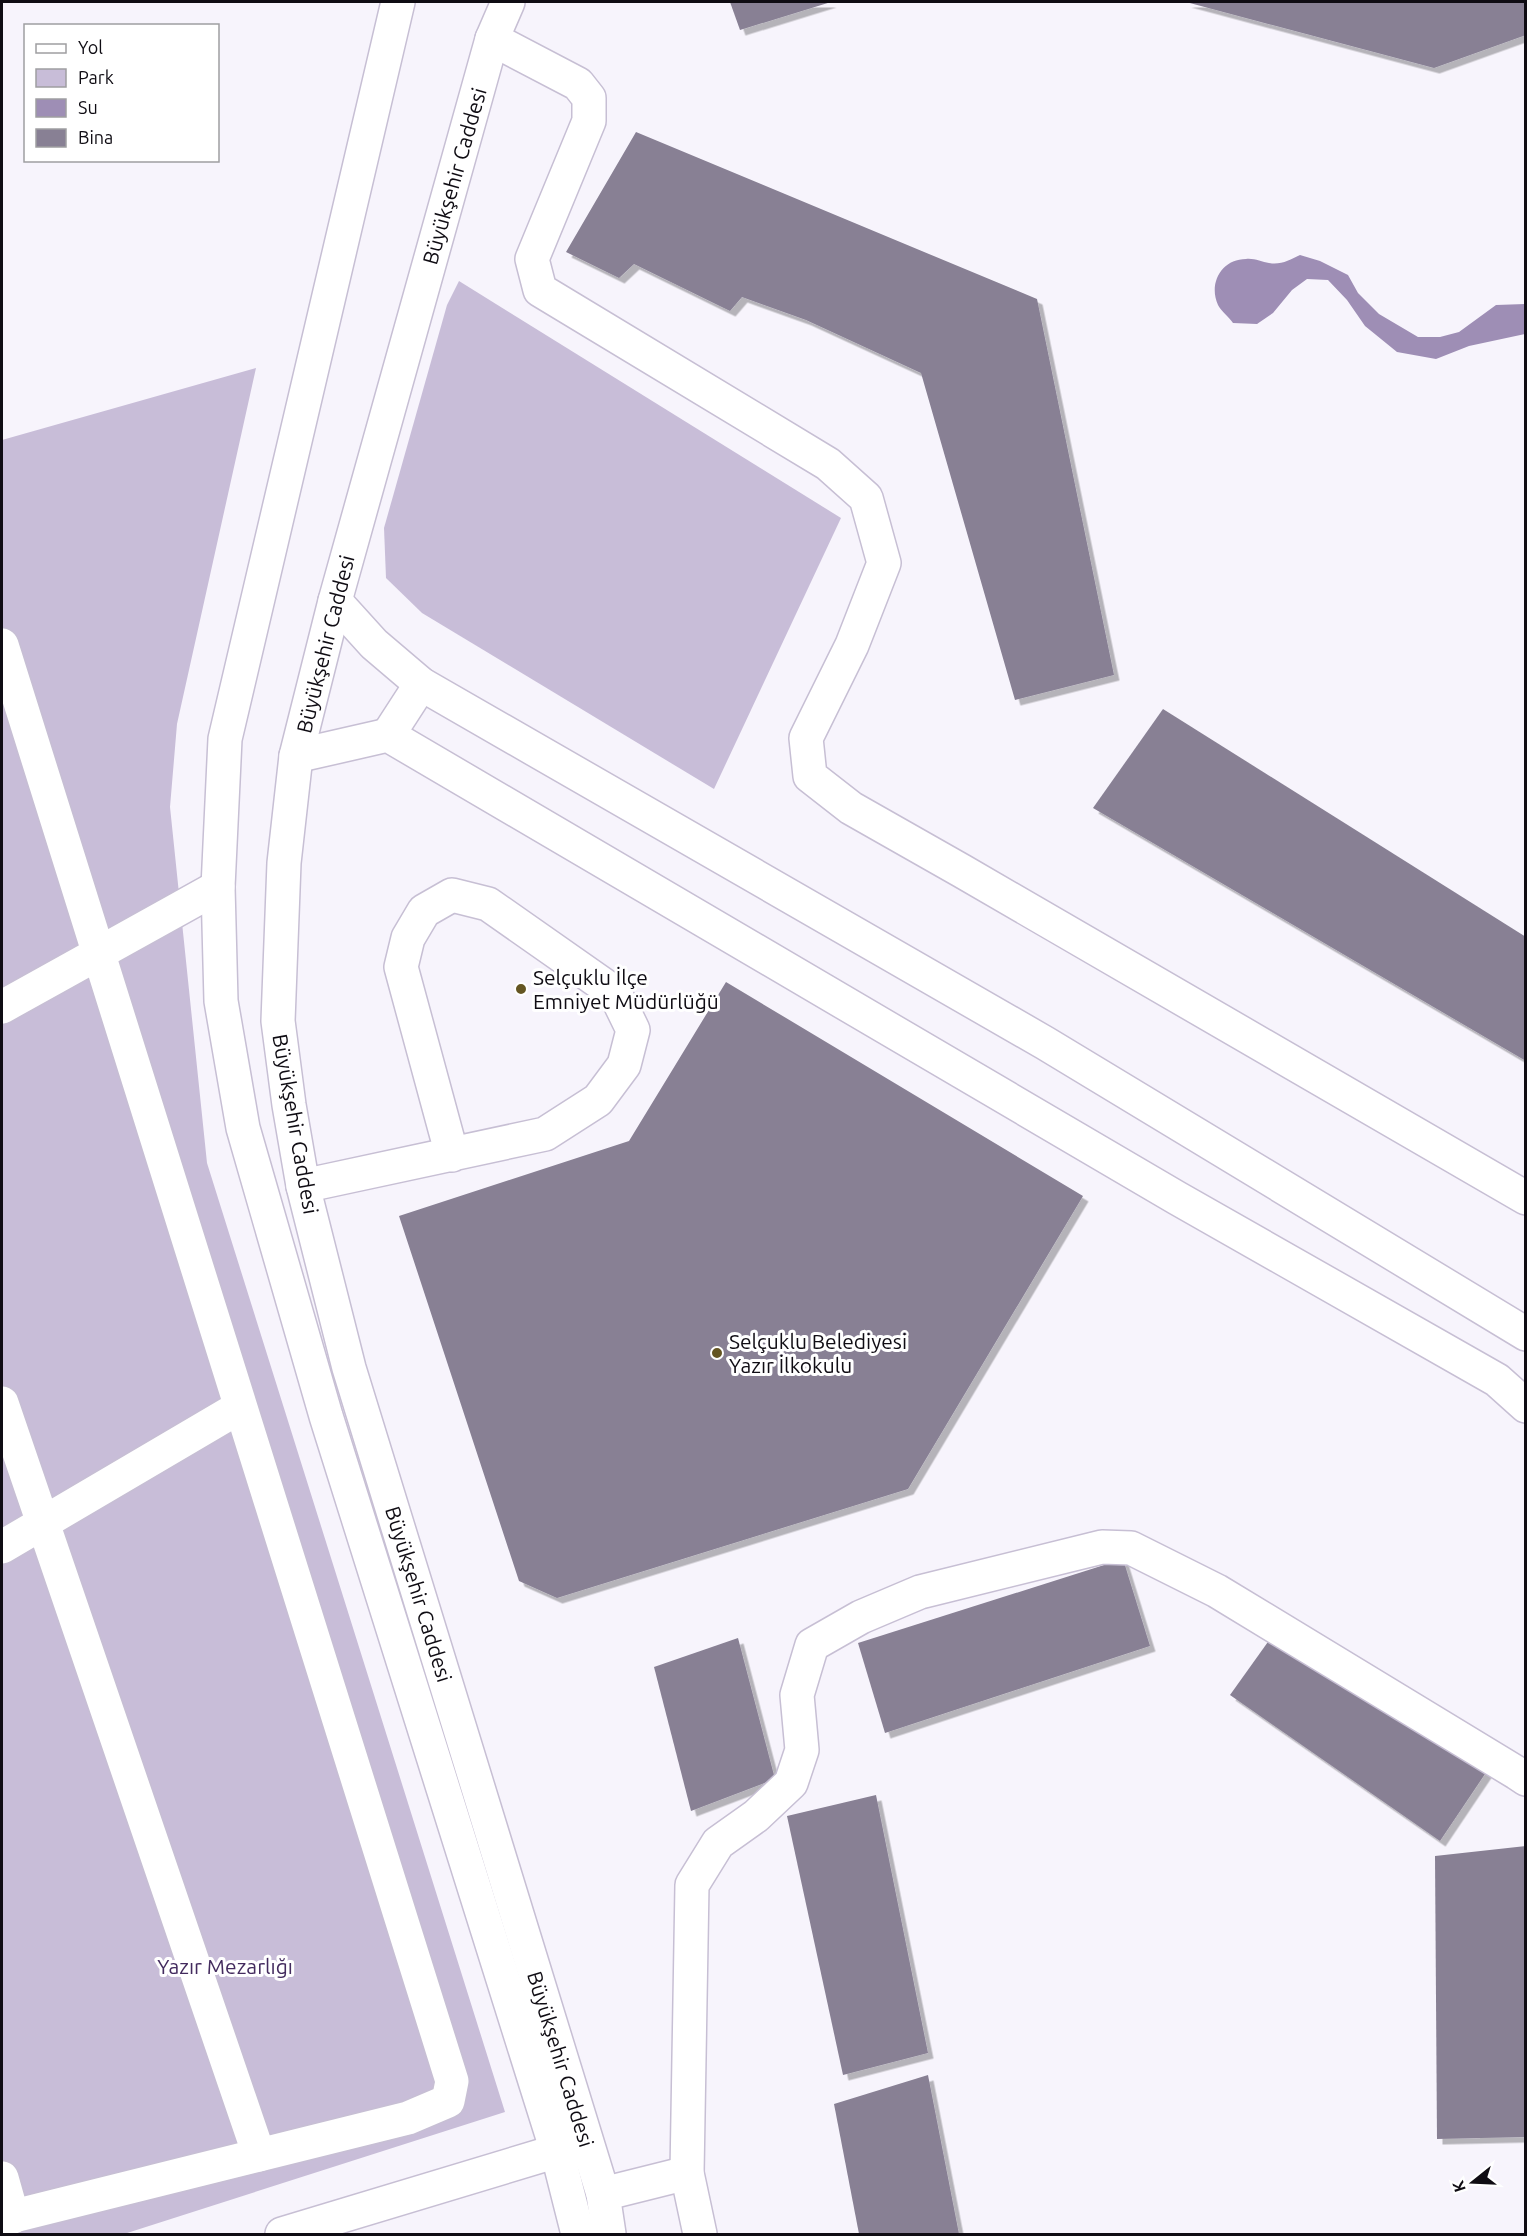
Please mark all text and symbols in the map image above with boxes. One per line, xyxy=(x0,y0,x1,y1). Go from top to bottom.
legend xyxy=(24,24,219,162)
text: Yol xyxy=(78,37,103,57)
text: Park xyxy=(78,67,114,87)
street label: Büyükşehir Caddesi xyxy=(417,85,491,267)
text: Su xyxy=(78,97,98,117)
text: Bina xyxy=(78,127,113,147)
street label: Büyükşehir Caddesi xyxy=(291,552,359,736)
place label: Selçuklu İlçe Emniyet Müdürlüğü xyxy=(533,965,719,1013)
marker: Selçuklu İlçe Emniyet Müdürlüğü xyxy=(514,982,528,996)
street label: Büyükşehir Caddesi xyxy=(268,1032,324,1216)
place label: Selçuklu Belediyesi Yazır İlkokulu xyxy=(729,1329,907,1377)
marker: Selçuklu Belediyesi Yazır İlkokulu xyxy=(710,1346,724,1360)
street label: Büyükşehir Caddesi xyxy=(381,1503,457,1685)
park label: Yazır Mezarlığı xyxy=(157,1954,293,1978)
street label: Büyükşehir Caddesi xyxy=(523,1968,599,2150)
north arrow xyxy=(1443,2152,1503,2212)
text: K xyxy=(1448,2178,1469,2194)

